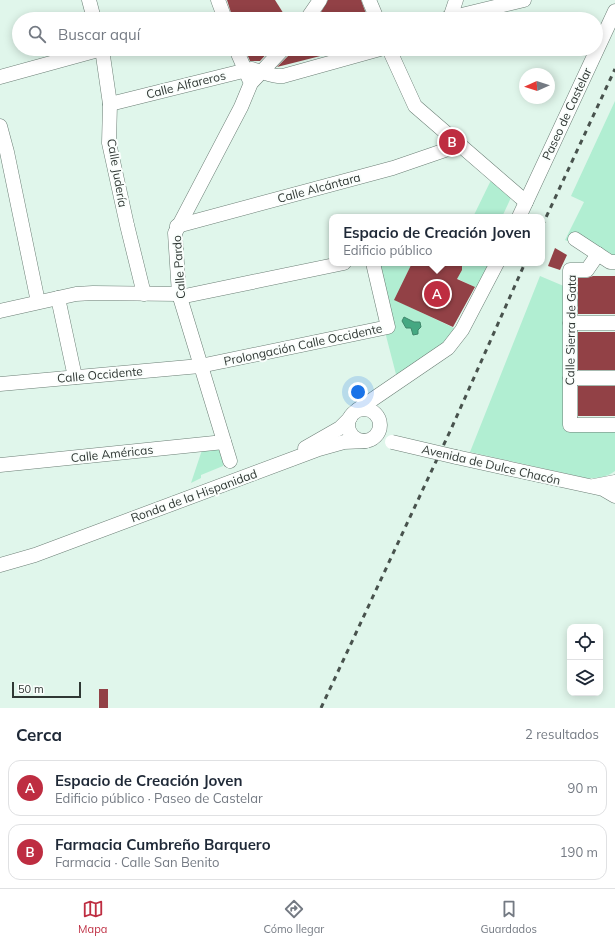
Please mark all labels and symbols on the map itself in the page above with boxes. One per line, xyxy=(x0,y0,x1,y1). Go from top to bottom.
street label: Paseo de Castelar xyxy=(539,65,595,162)
street label: Calle Alfareros xyxy=(145,67,227,102)
north arrow xyxy=(519,68,555,104)
pin: B xyxy=(439,127,465,157)
street label: Calle Judería xyxy=(104,137,131,208)
street label: Calle Alcántara xyxy=(276,169,362,206)
street label: Calle Pardo xyxy=(169,235,188,299)
street label: Calle Sierra de Gata xyxy=(562,275,579,385)
pin: A xyxy=(424,279,450,309)
street label: Prolongación Calle Occidente xyxy=(222,320,384,369)
street label: Calle Occidente xyxy=(57,363,143,386)
your location xyxy=(348,382,368,402)
street label: Avenida de Dulce Chacón xyxy=(420,441,562,488)
street label: Calle Américas xyxy=(70,442,154,465)
street label: Ronda de la Hispanidad xyxy=(129,466,259,525)
scale bar xyxy=(12,680,81,699)

